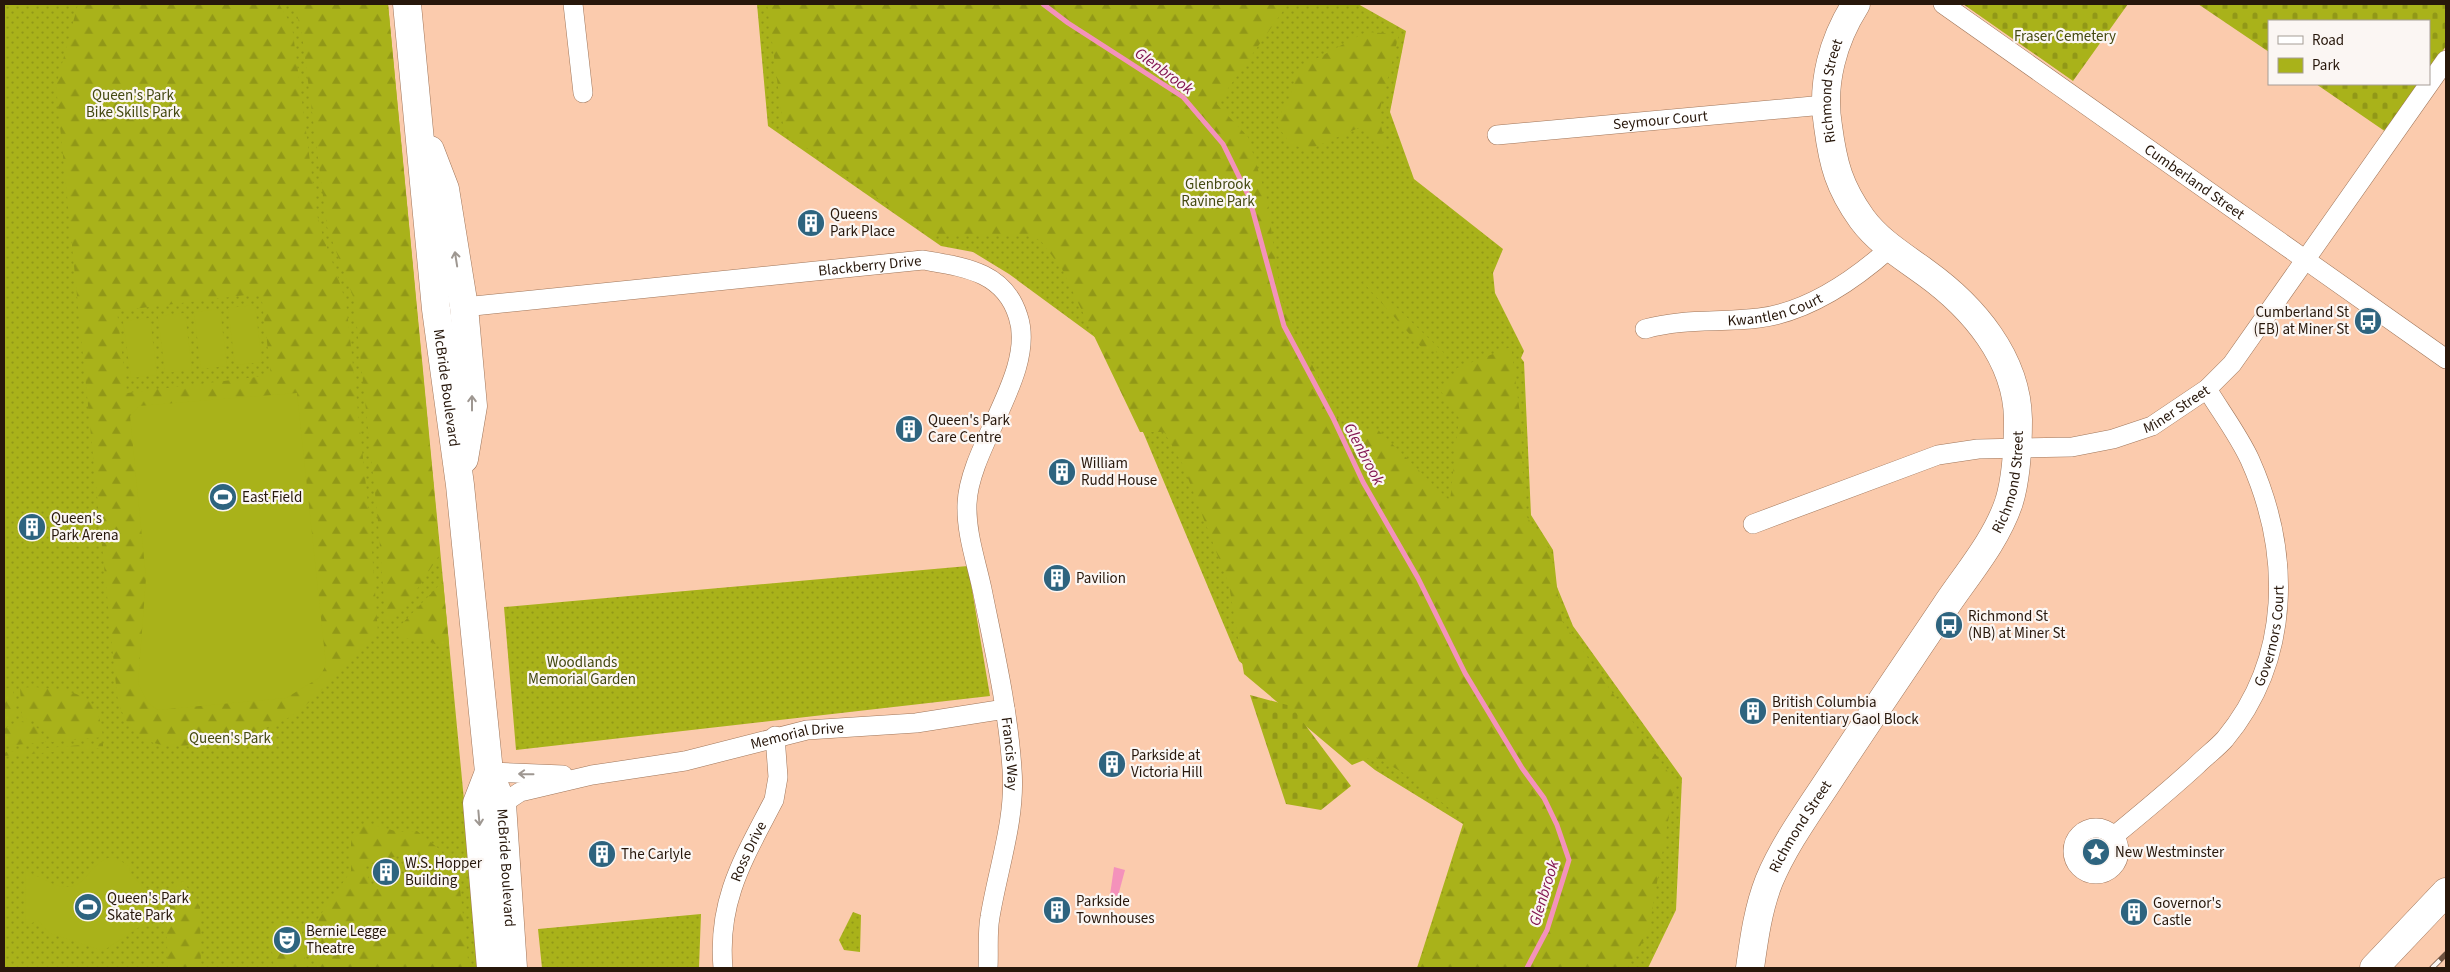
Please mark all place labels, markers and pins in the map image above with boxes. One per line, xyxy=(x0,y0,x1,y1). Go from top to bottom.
place label: Queens Park Place xyxy=(830,204,895,242)
building icon: Queens Park Place xyxy=(796,208,826,238)
place label: Cumberland St (EB) at Miner St xyxy=(2254,302,2349,340)
bus stop icon: Cumberland St (EB) at Miner St xyxy=(2353,306,2383,336)
place label: Queen's Park Care Centre xyxy=(928,410,1011,448)
building icon: Queen's Park Care Centre xyxy=(894,414,924,444)
place label: William Rudd House xyxy=(1081,453,1157,491)
building icon: William Rudd House xyxy=(1047,457,1077,487)
sports icon: East Field xyxy=(208,482,238,512)
place label: East Field xyxy=(242,487,302,508)
place label: Queen's Park Arena xyxy=(51,508,118,546)
building icon: Queen's Park Arena xyxy=(17,512,47,542)
building icon: Pavilion xyxy=(1042,563,1072,593)
place label: Pavilion xyxy=(1076,568,1126,589)
place label: Richmond St (NB) at Miner St xyxy=(1968,606,2065,644)
bus stop icon: Richmond St (NB) at Miner St xyxy=(1934,610,1964,640)
place label: British Columbia Penitentiary Gaol Block xyxy=(1772,692,1919,730)
building icon: British Columbia Penitentiary Gaol Block xyxy=(1738,696,1768,726)
place label: Parkside at Victoria Hill xyxy=(1131,745,1203,783)
building icon: Parkside at Victoria Hill xyxy=(1097,749,1127,779)
place icon: New Westminster xyxy=(2081,837,2111,867)
building icon: The Carlyle xyxy=(587,839,617,869)
place label: New Westminster xyxy=(2115,842,2225,863)
place label: The Carlyle xyxy=(621,844,691,865)
place label: W.S. Hopper Building xyxy=(405,853,483,891)
building icon: W.S. Hopper Building xyxy=(371,857,401,887)
place label: Queen's Park Skate Park xyxy=(107,888,190,926)
place label: Parkside Townhouses xyxy=(1076,891,1155,929)
sports icon: Queen's Park Skate Park xyxy=(73,892,103,922)
place label: Governor's Castle xyxy=(2153,893,2221,931)
building icon: Parkside Townhouses xyxy=(1042,895,1072,925)
building icon: Governor's Castle xyxy=(2119,897,2149,927)
place label: Bernie Legge Theatre xyxy=(306,921,387,959)
theatre icon: Bernie Legge Theatre xyxy=(272,925,302,955)

